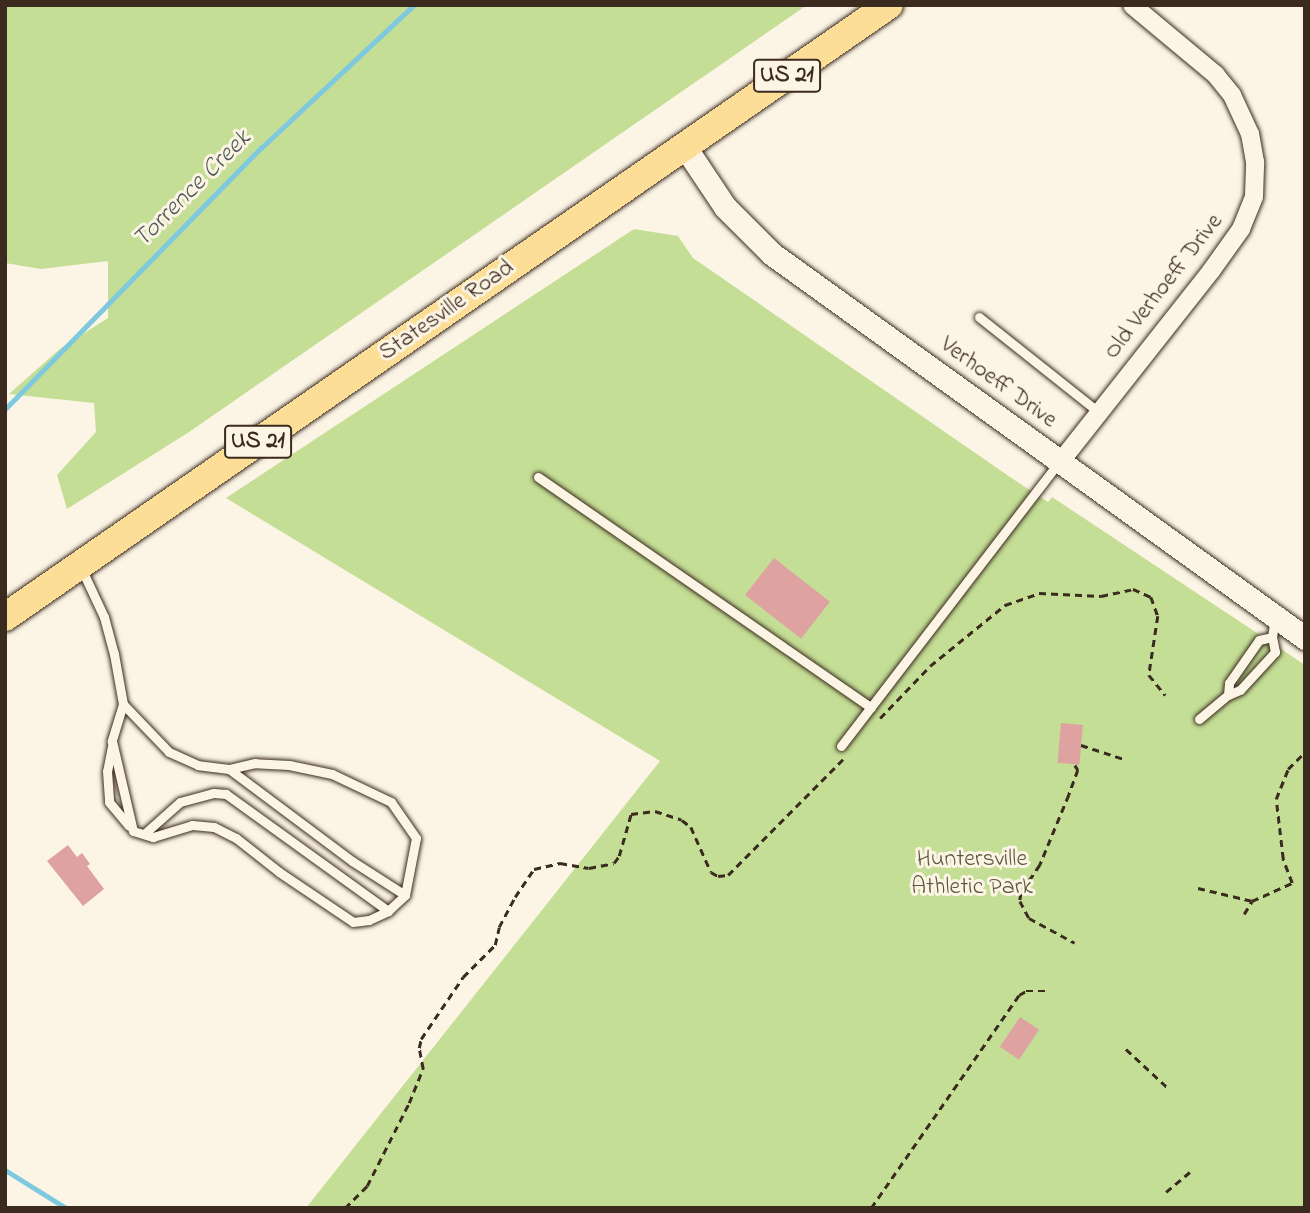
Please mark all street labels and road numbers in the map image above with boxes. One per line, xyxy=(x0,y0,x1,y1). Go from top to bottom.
road number: US 21 xyxy=(752,57,822,96)
street label: Old Verhoeff Drive xyxy=(1098,208,1230,366)
street label: Statesville Road xyxy=(374,254,520,368)
street label: Verhoeff Drive xyxy=(934,331,1062,435)
road number: US 21 xyxy=(223,422,293,462)

